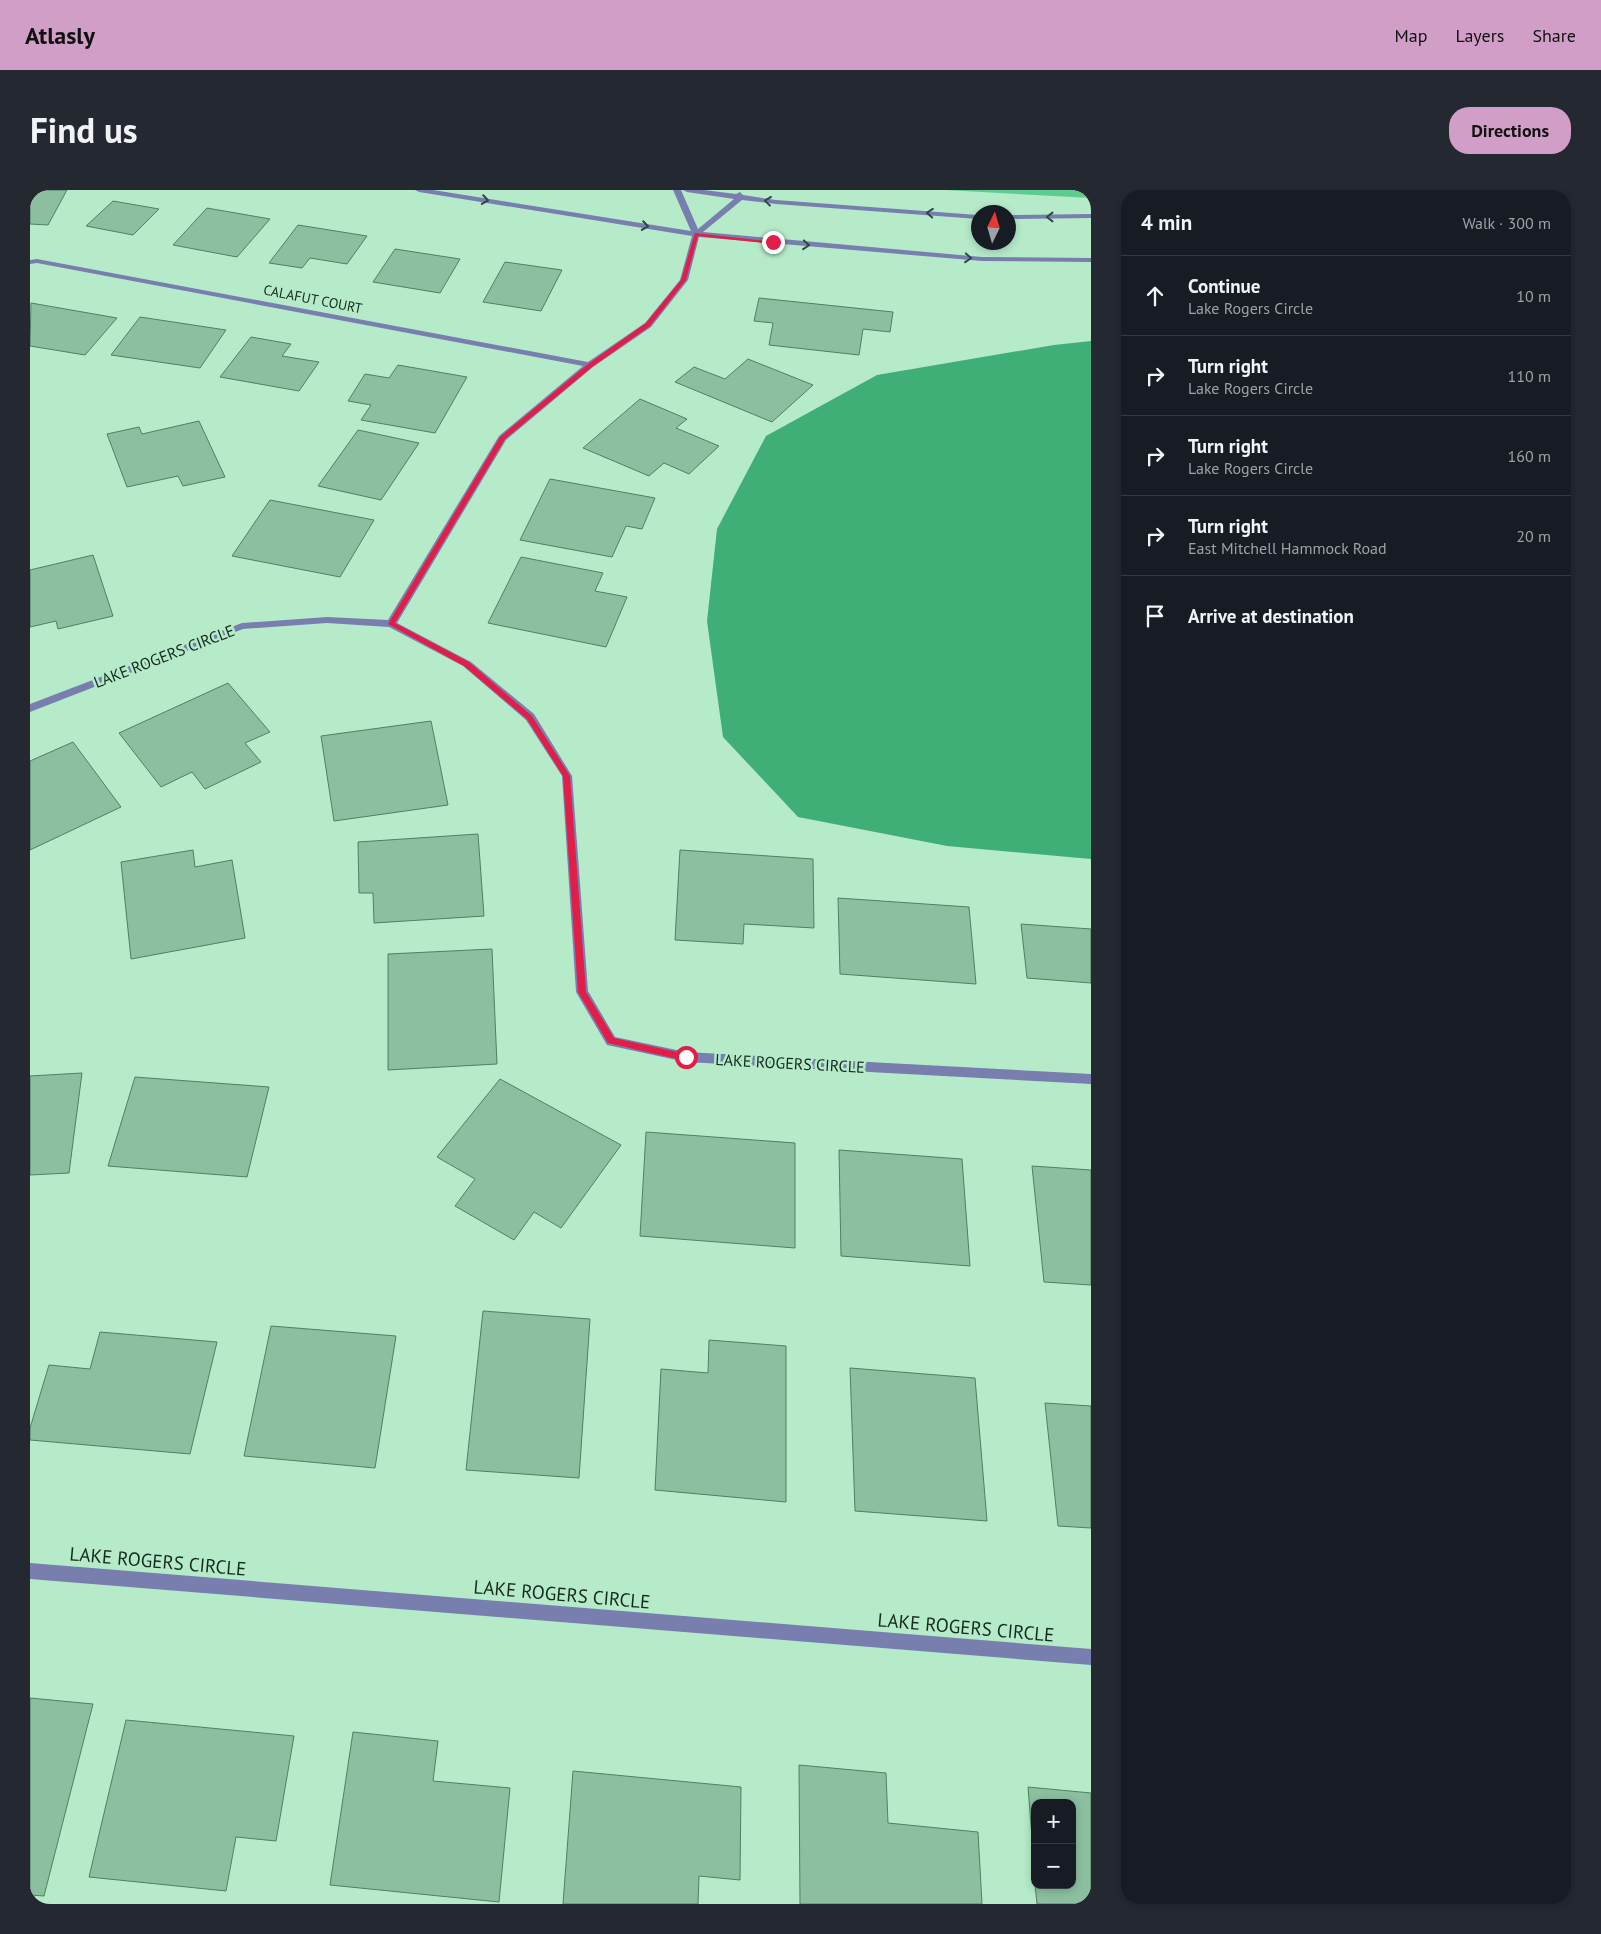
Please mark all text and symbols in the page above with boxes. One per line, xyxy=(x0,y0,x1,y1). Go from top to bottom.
text: Atlasly xyxy=(25,20,95,51)
text: Map xyxy=(1395,24,1427,47)
text: Layers xyxy=(1455,24,1504,47)
text: Share xyxy=(1532,24,1576,47)
text: Find us xyxy=(30,107,138,153)
button: Directions xyxy=(1449,107,1571,154)
one-way arrow xyxy=(480,195,489,205)
one-way arrow xyxy=(764,196,772,207)
north arrow xyxy=(971,205,1016,250)
one-way arrow xyxy=(926,208,934,219)
text: 4 min xyxy=(1141,209,1192,236)
one-way arrow xyxy=(1045,212,1053,222)
text: Walk · 300 m xyxy=(1462,213,1551,233)
one-way arrow xyxy=(641,220,649,230)
route end xyxy=(762,231,785,254)
one-way arrow xyxy=(803,239,811,250)
one-way arrow xyxy=(965,252,973,263)
text: Continue xyxy=(1188,274,1260,298)
street label: CALAFUT COURT xyxy=(262,281,364,317)
icon: ahead xyxy=(1141,282,1169,310)
text: 10 m xyxy=(1516,286,1551,306)
text: Lake Rogers Circle xyxy=(1188,298,1313,318)
text: Turn right xyxy=(1188,354,1268,378)
icon: right xyxy=(1141,362,1169,390)
text: 110 m xyxy=(1508,366,1551,386)
text: Lake Rogers Circle xyxy=(1188,378,1313,398)
text: Turn right xyxy=(1188,434,1268,458)
icon: right xyxy=(1141,442,1169,470)
text: 160 m xyxy=(1508,446,1551,466)
text: Lake Rogers Circle xyxy=(1188,458,1313,478)
text: Turn right xyxy=(1188,514,1268,538)
icon: right xyxy=(1141,522,1169,550)
text: 20 m xyxy=(1516,526,1551,546)
text: East Mitchell Hammock Road xyxy=(1188,538,1387,558)
icon: arrive xyxy=(1141,602,1169,630)
text: Arrive at destination xyxy=(1188,604,1354,628)
street label: LAKE ROGERS CIRCLE xyxy=(91,620,237,692)
route start xyxy=(675,1046,698,1069)
street label: LAKE ROGERS CIRCLE xyxy=(715,1049,865,1077)
street label: LAKE ROGERS CIRCLE xyxy=(69,1541,247,1581)
street label: LAKE ROGERS CIRCLE xyxy=(473,1574,651,1614)
street label: LAKE ROGERS CIRCLE xyxy=(877,1607,1055,1647)
map controls xyxy=(1031,1799,1076,1889)
button: + xyxy=(1031,1799,1076,1844)
button: − xyxy=(1031,1844,1076,1889)

